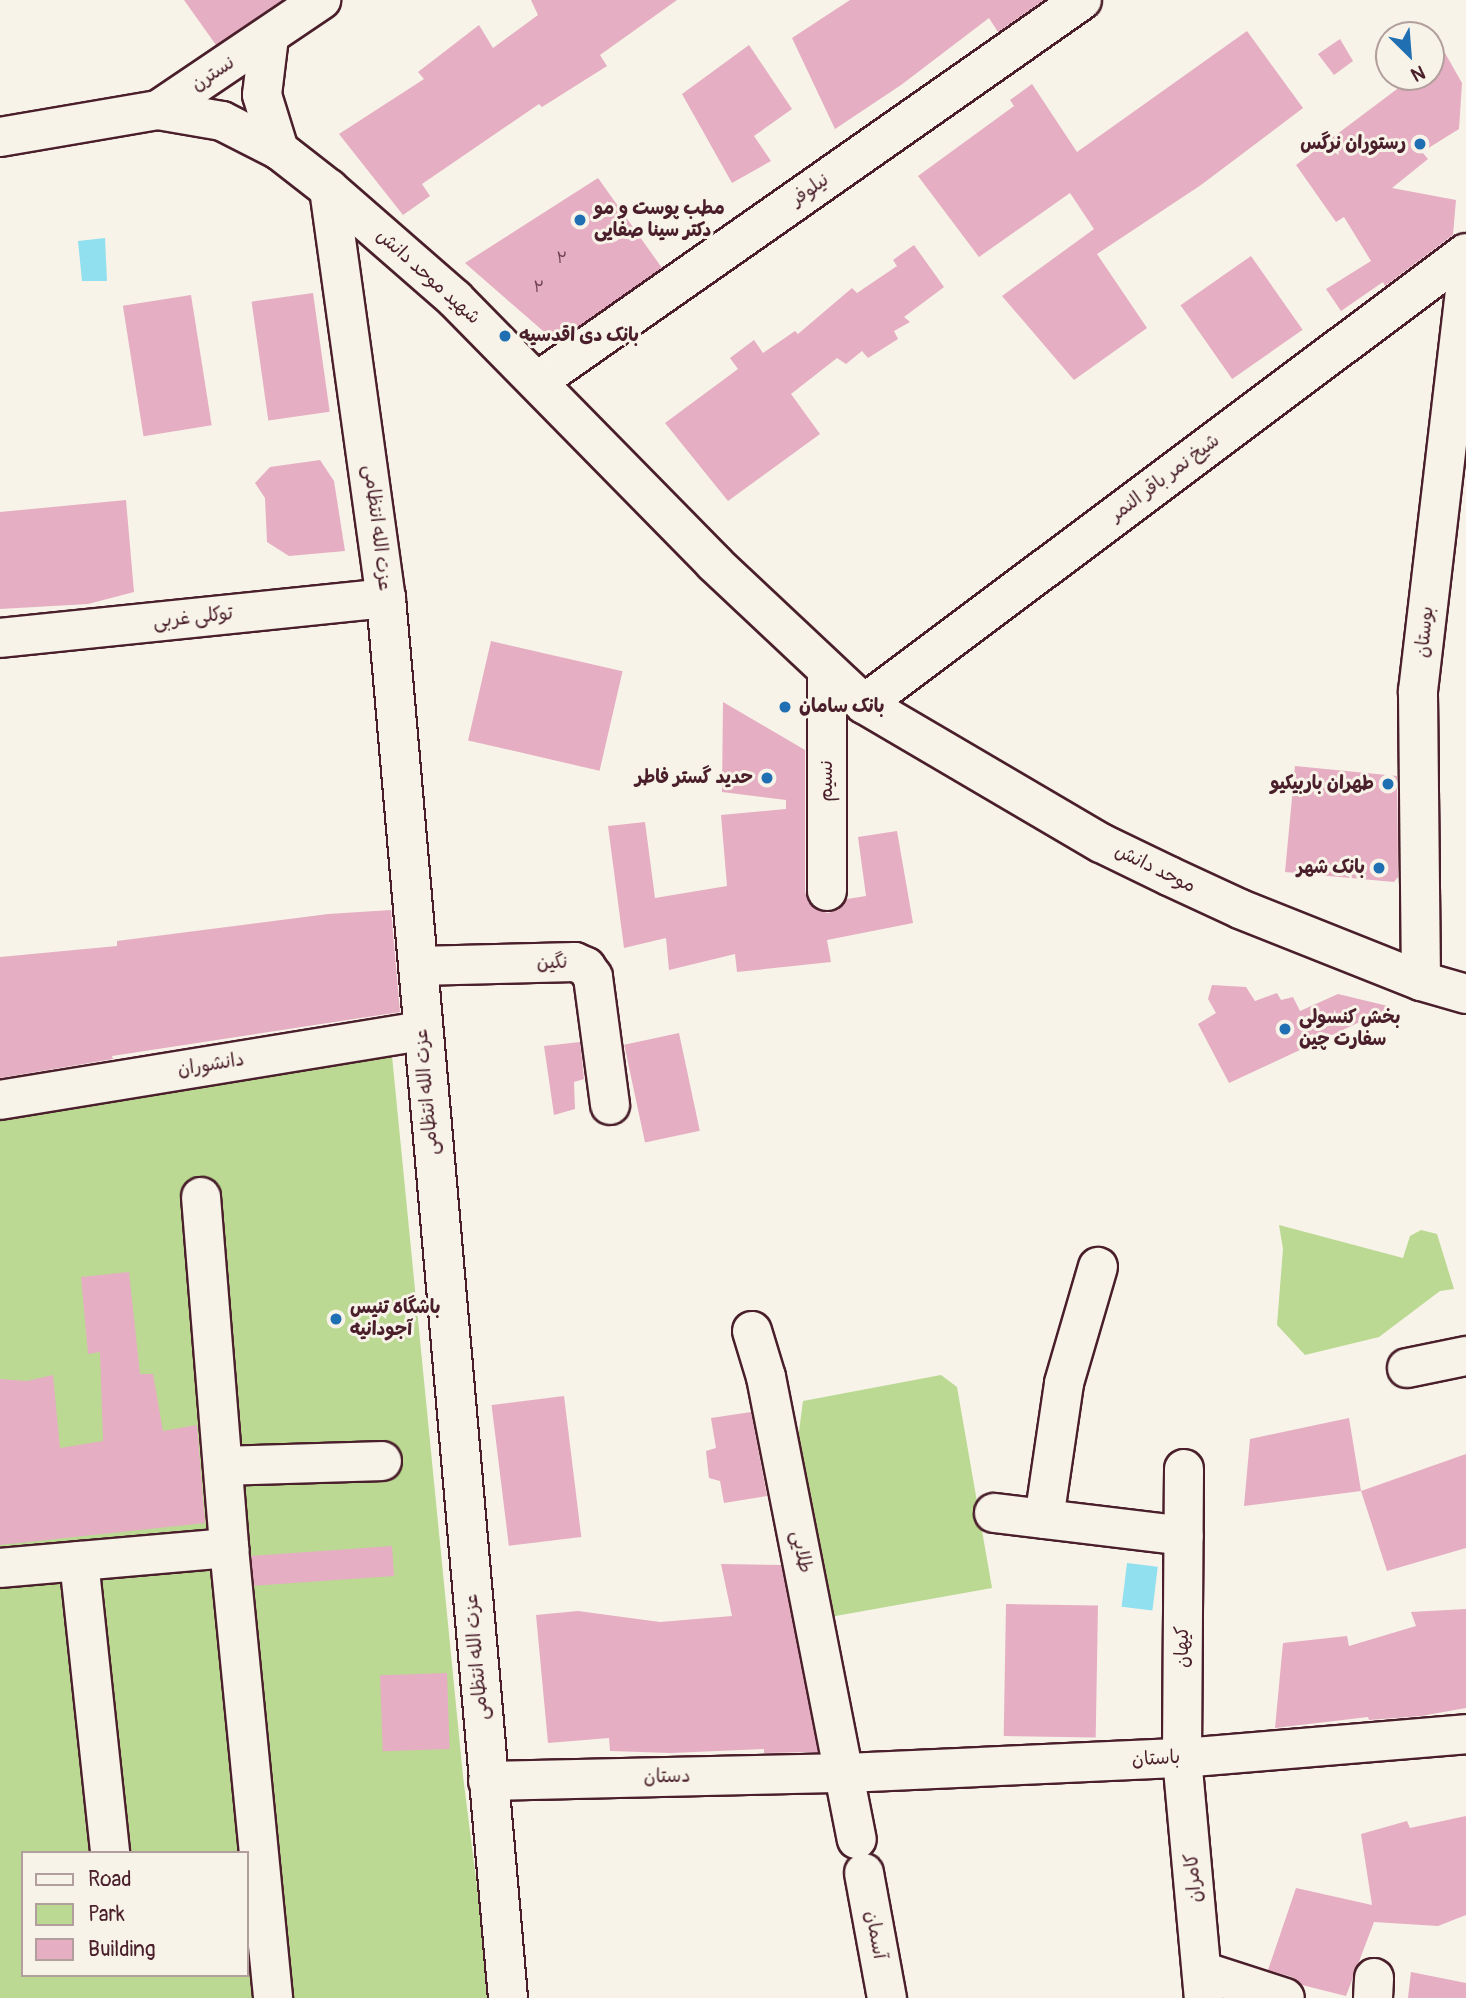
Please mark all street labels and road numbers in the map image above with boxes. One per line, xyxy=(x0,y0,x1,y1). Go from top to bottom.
street label: نسترن xyxy=(187,52,239,96)
street label: نیلوفر xyxy=(787,169,833,211)
street label: شهید موحد دانش xyxy=(371,224,485,330)
street label: شیخ نمر باقر النمر xyxy=(1106,429,1224,527)
street label: عزت الله انتظامی xyxy=(358,464,396,592)
street label: توکلی غربی xyxy=(152,602,234,634)
street label: بوستان xyxy=(1411,605,1439,659)
street label: نسیم xyxy=(816,760,838,802)
street label: موحد دانش xyxy=(1111,840,1199,898)
street label: نگین xyxy=(536,951,568,975)
street label: عزت الله انتظامی xyxy=(410,1028,444,1156)
street label: دانشوران xyxy=(176,1048,246,1082)
street label: طلایی xyxy=(786,1529,816,1575)
street label: عزت الله انتظامی xyxy=(460,1593,494,1721)
street label: کیهان xyxy=(1172,1626,1194,1668)
street label: باستان xyxy=(1131,1746,1181,1772)
street label: دستان xyxy=(643,1765,691,1789)
street label: کامران xyxy=(1180,1852,1208,1904)
street label: آسمان xyxy=(860,1909,890,1961)

